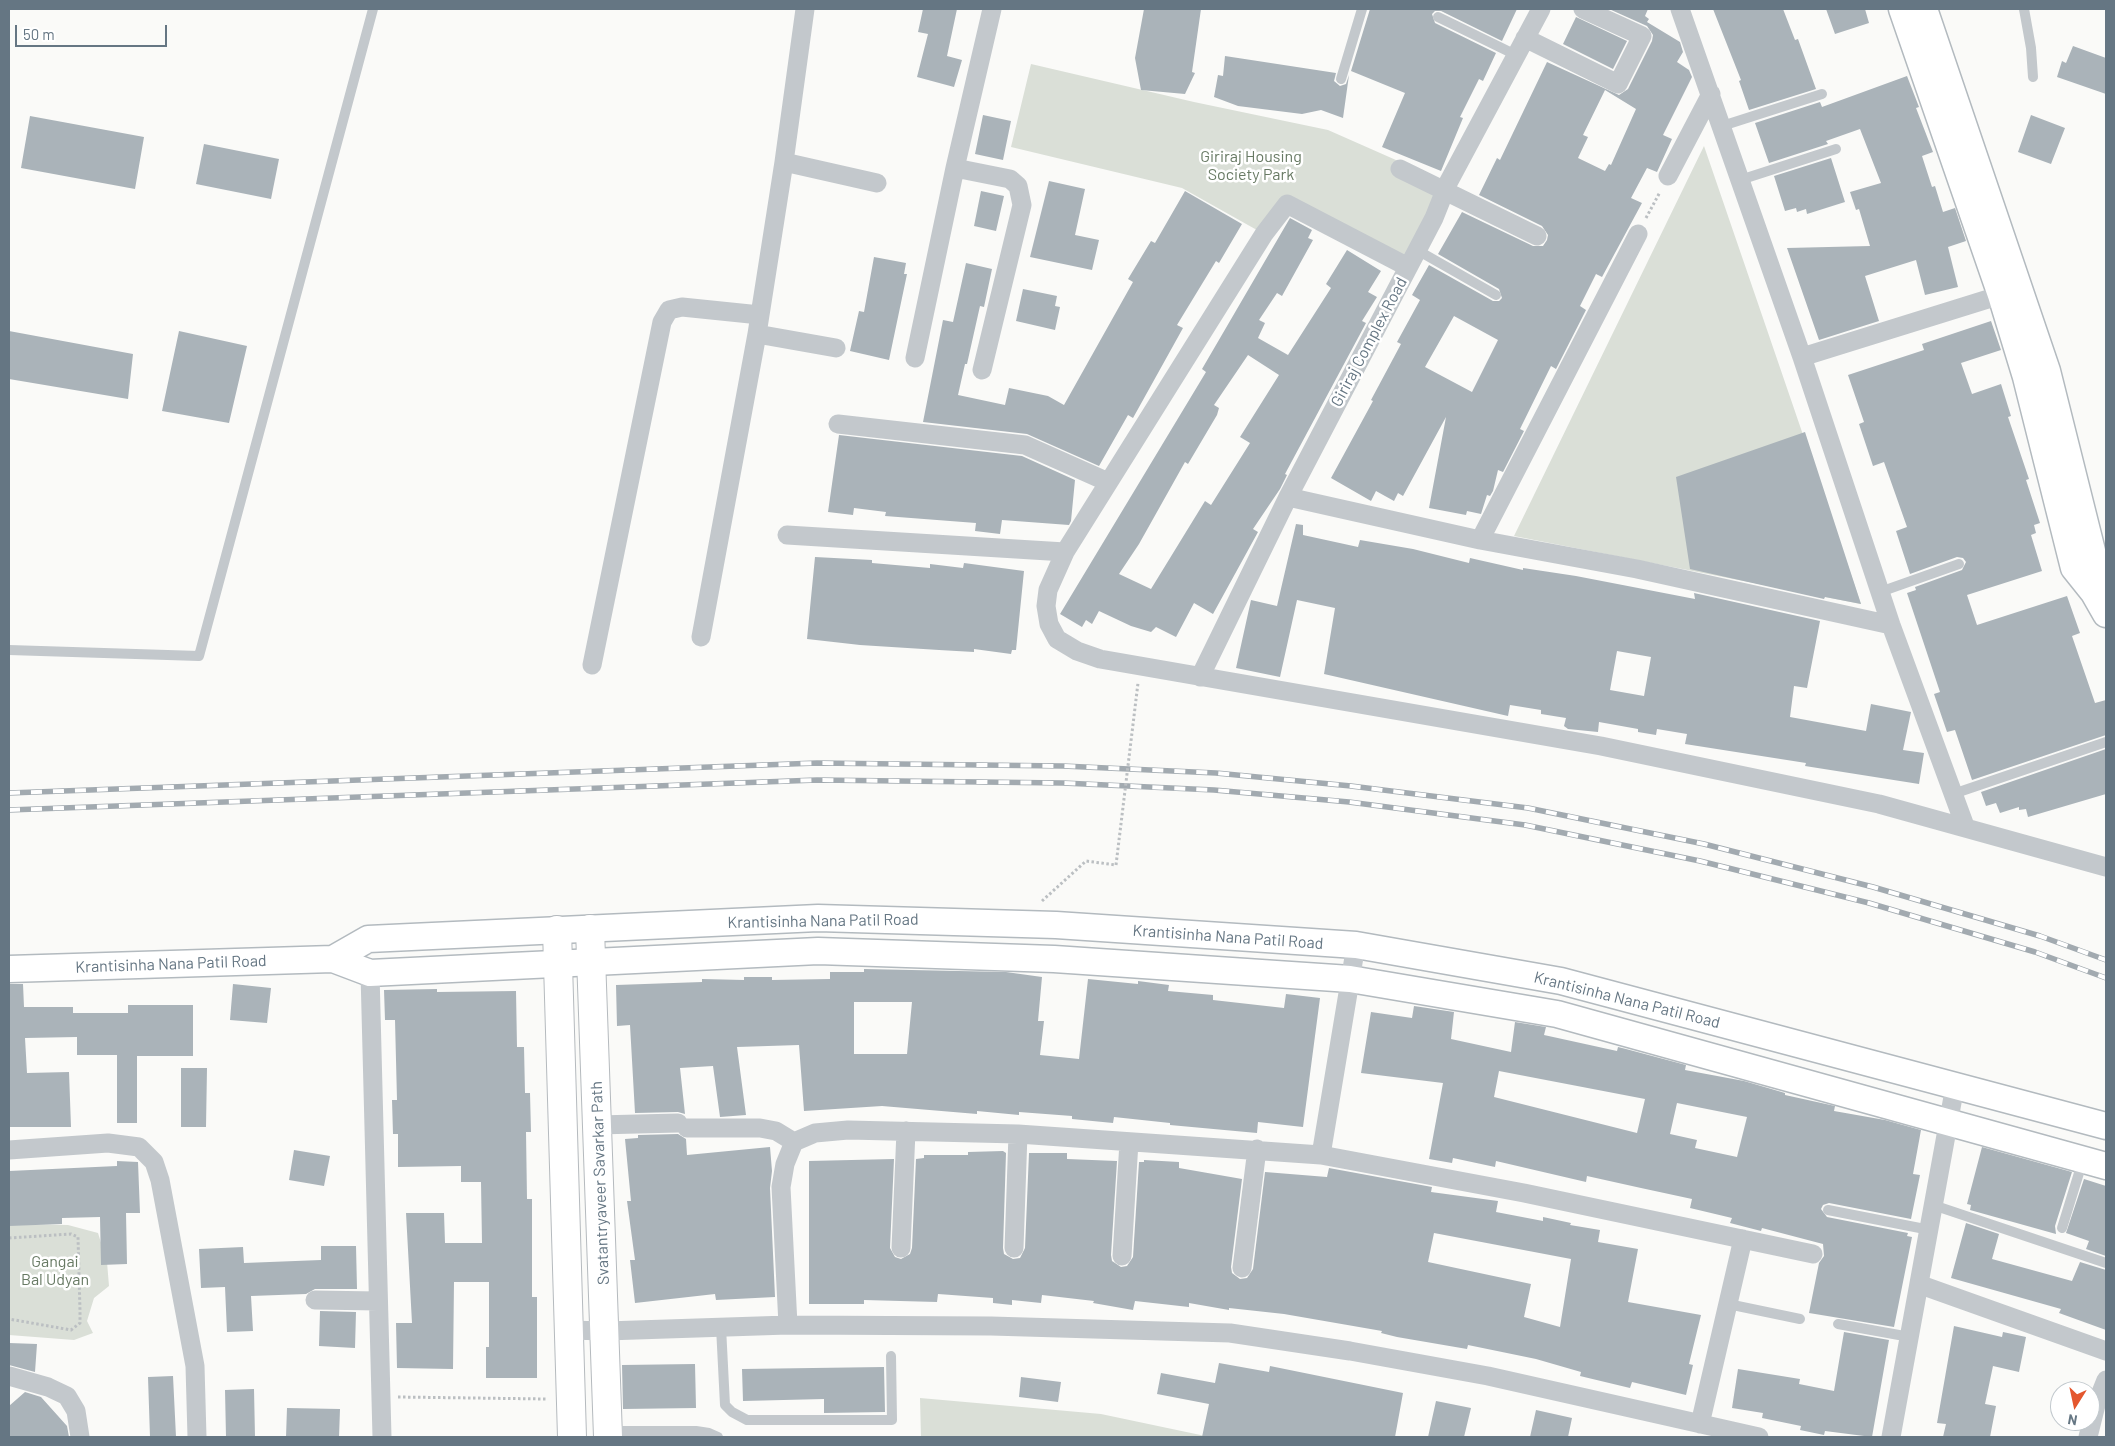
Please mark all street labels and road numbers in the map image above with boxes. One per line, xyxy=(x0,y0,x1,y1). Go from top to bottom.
street label: Giriraj Complex Road xyxy=(1327,274,1411,410)
street label: Krantisinha Nana Patil Road xyxy=(727,910,919,932)
street label: Krantisinha Nana Patil Road xyxy=(1132,921,1324,953)
street label: Krantisinha Nana Patil Road xyxy=(75,951,267,977)
street label: Krantisinha Nana Patil Road xyxy=(1532,968,1722,1032)
street label: Svatantryaveer Savarkar Path xyxy=(587,1081,613,1285)

